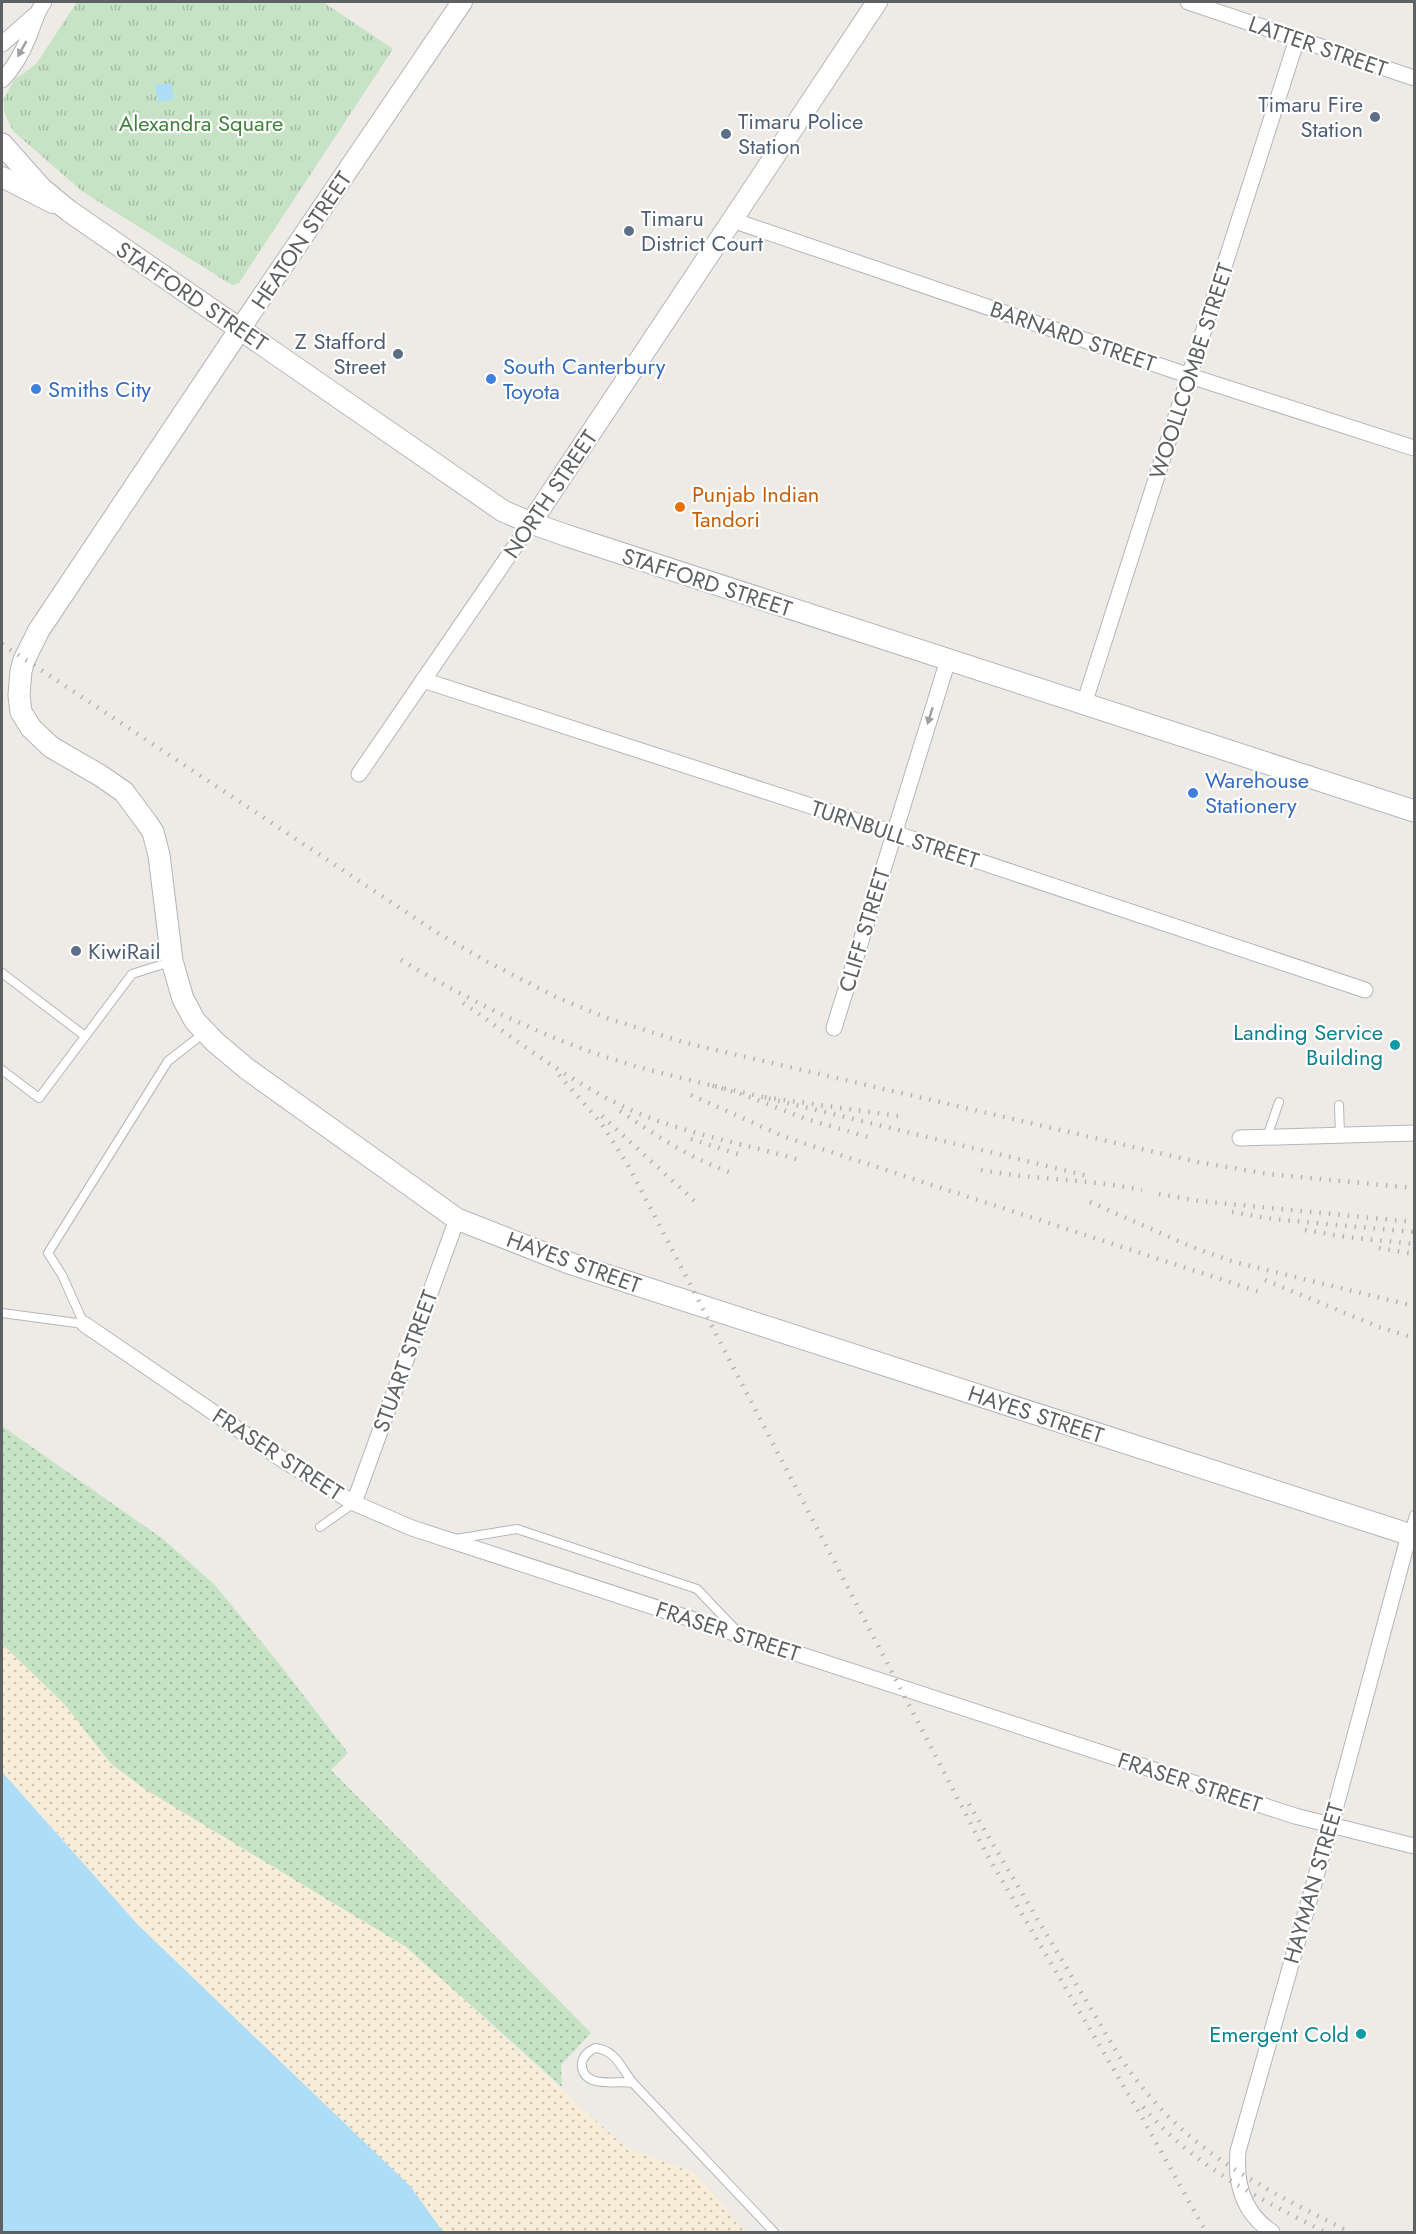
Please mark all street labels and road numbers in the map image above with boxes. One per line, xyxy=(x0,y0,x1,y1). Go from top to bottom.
street label: LATTER STREET xyxy=(1244,7,1392,85)
street label: HEATON STREET xyxy=(243,164,359,315)
street label: STAFFORD STREET xyxy=(110,233,275,359)
street label: WOOLLCOMBE STREET xyxy=(1141,258,1241,483)
street label: BARNARD STREET xyxy=(986,293,1161,380)
street label: NORTH STREET xyxy=(495,423,605,564)
street label: STAFFORD STREET xyxy=(618,539,797,625)
street label: TURNBULL STREET xyxy=(807,792,984,876)
street label: CLIFF STREET xyxy=(830,863,898,996)
street label: HAYES STREET xyxy=(502,1223,646,1301)
street label: STUART STREET xyxy=(365,1285,446,1436)
street label: HAYES STREET xyxy=(964,1377,1109,1451)
street label: FRASER STREET xyxy=(206,1400,350,1509)
street label: FRASER STREET xyxy=(652,1593,805,1670)
street label: FRASER STREET xyxy=(1114,1744,1267,1821)
street label: HAYMAN STREET xyxy=(1275,1798,1351,1967)

